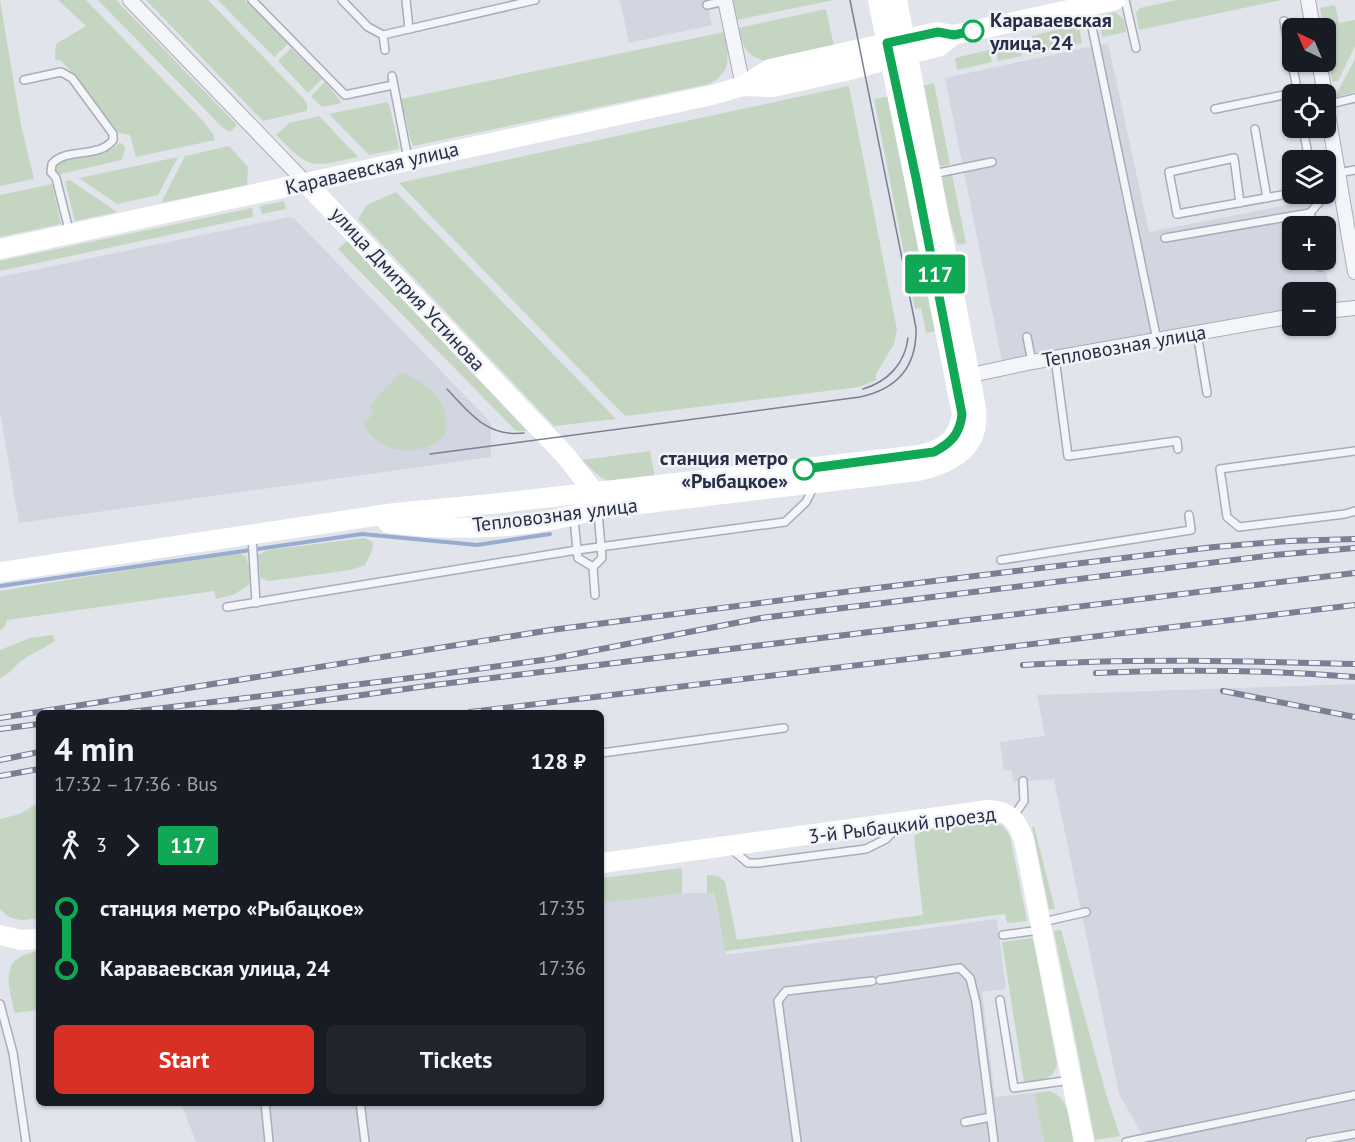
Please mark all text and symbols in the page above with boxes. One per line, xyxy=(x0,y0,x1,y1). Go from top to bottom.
place label: Караваевская улица, 24 xyxy=(989,7,1112,56)
north arrow xyxy=(1282,18,1336,72)
map controls xyxy=(1282,18,1336,336)
marker: Караваевская улица, 24 xyxy=(962,20,984,42)
button: locate xyxy=(1282,84,1336,138)
street label: Караваевская улица xyxy=(283,135,461,201)
button: layers xyxy=(1282,150,1336,204)
street label: улица Дмитрия Устинова xyxy=(325,201,491,377)
button: + xyxy=(1282,216,1336,270)
line badge: 117 xyxy=(900,254,970,294)
text: 117 xyxy=(917,261,953,288)
button: − xyxy=(1282,282,1336,336)
street label: Тепловозная улица xyxy=(1040,319,1208,373)
place label: станция метро «Рыбацкое» xyxy=(660,445,788,494)
marker: станция метро «Рыбацкое» xyxy=(793,458,815,480)
street label: Тепловозная улица xyxy=(471,492,639,538)
text: 4 min xyxy=(54,727,135,770)
text: 128 ₽ xyxy=(531,747,586,775)
text: 17:32 – 17:36 · Bus xyxy=(54,771,218,797)
street label: 3-й Рыбацкий проезд xyxy=(807,801,997,849)
icon: walk xyxy=(54,829,87,862)
icon: forward xyxy=(116,829,149,862)
text: 3 xyxy=(96,832,107,858)
text: 117 xyxy=(170,832,206,859)
text: станция метро «Рыбацкое» xyxy=(100,894,364,922)
text: 17:35 xyxy=(538,895,586,921)
text: Караваевская улица, 24 xyxy=(100,954,330,982)
text: 17:36 xyxy=(538,955,586,981)
button: Start xyxy=(54,1025,314,1094)
button: Tickets xyxy=(326,1025,586,1094)

